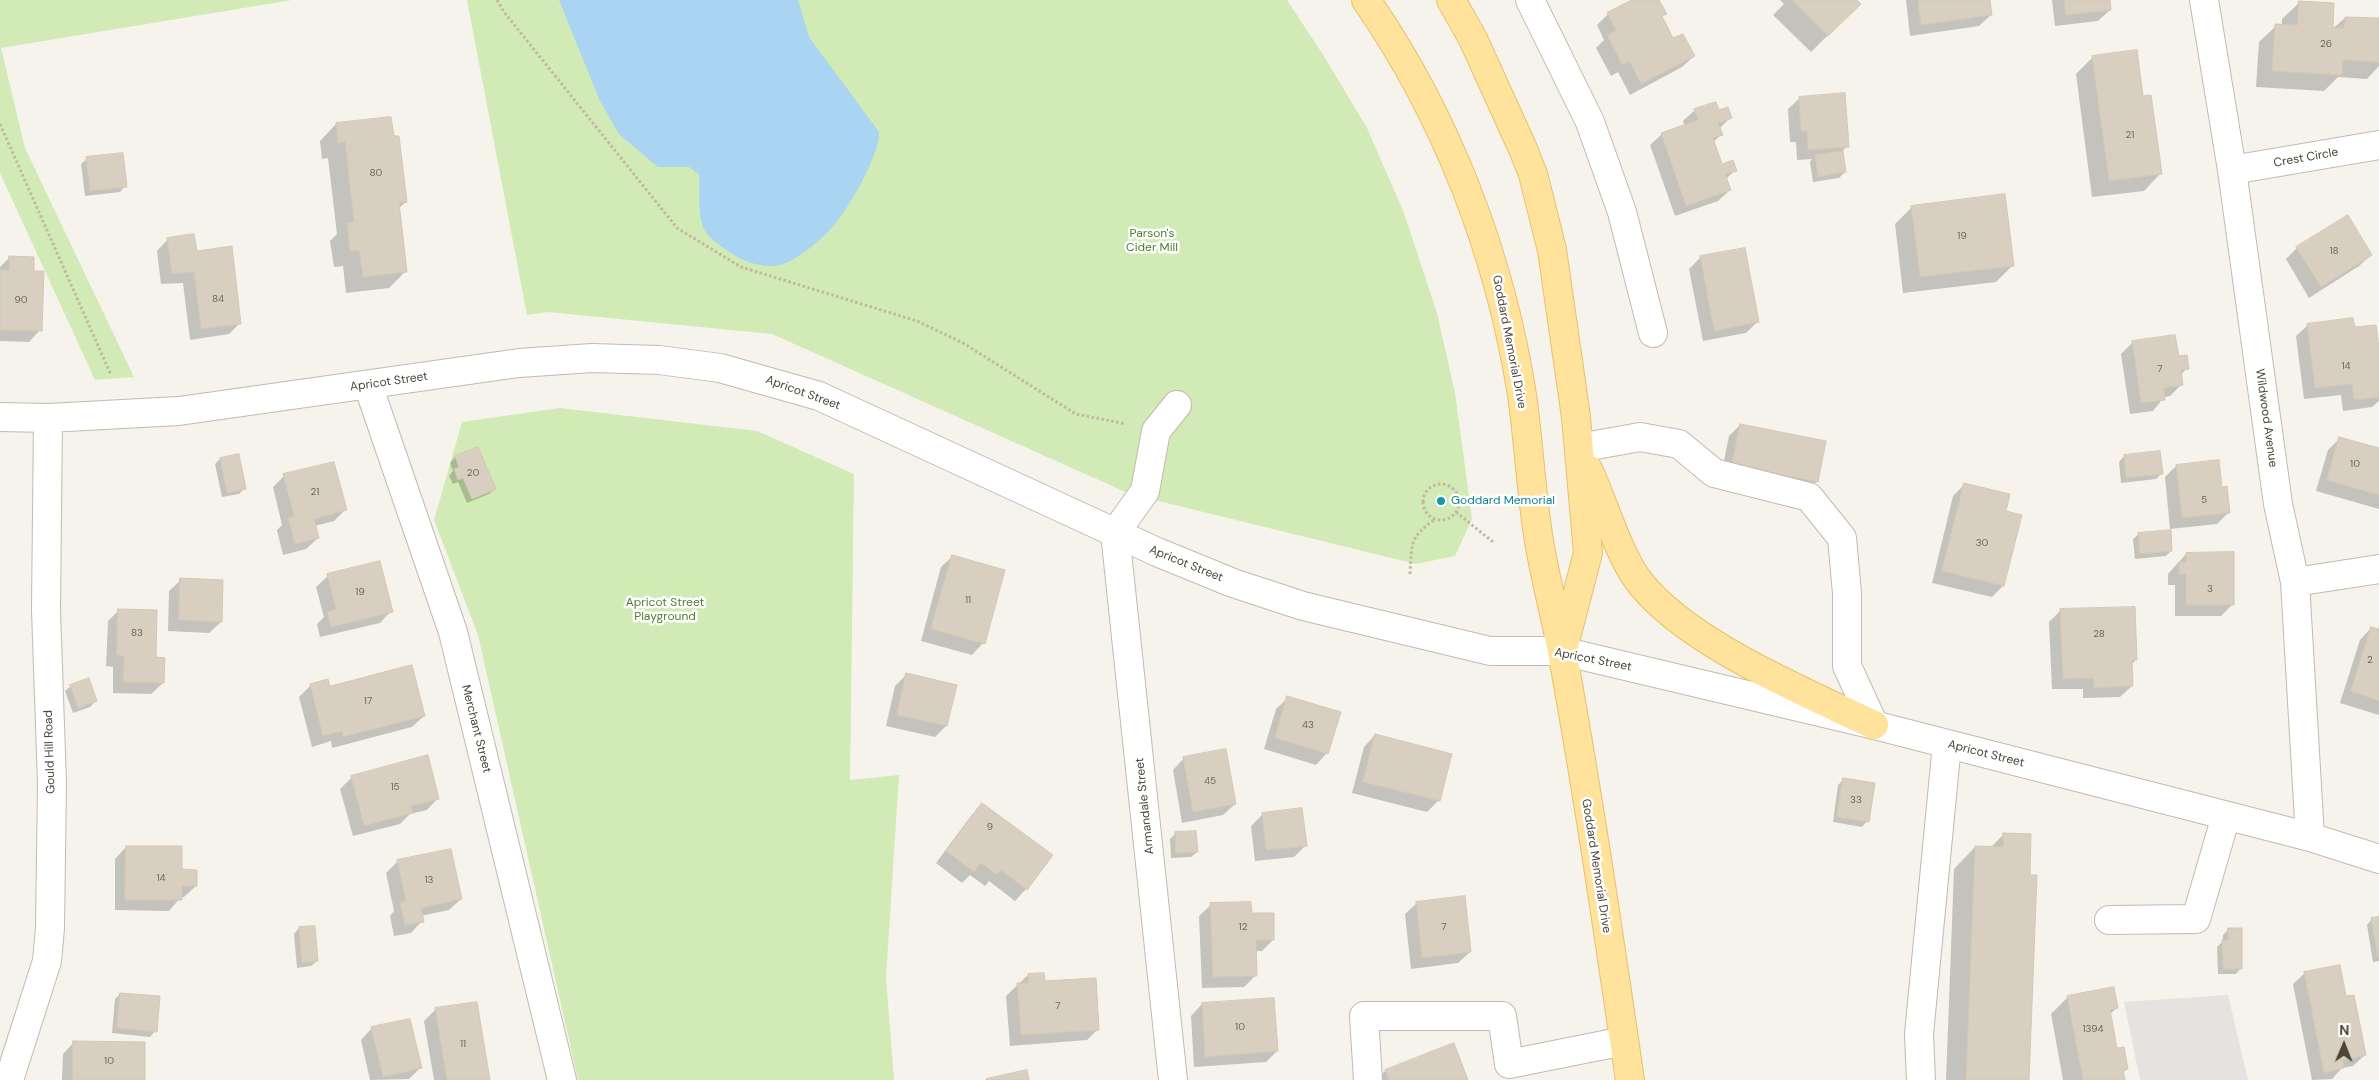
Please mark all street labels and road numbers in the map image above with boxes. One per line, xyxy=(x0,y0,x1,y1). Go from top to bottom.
street label: Crest Circle xyxy=(2273,145,2339,171)
street label: Goddard Memorial Drive xyxy=(1489,274,1529,410)
street label: Wildwood Avenue xyxy=(2252,368,2280,468)
street label: Apricot Street xyxy=(349,369,429,395)
street label: Apricot Street xyxy=(764,373,842,413)
street label: Apricot Street xyxy=(1147,543,1225,585)
street label: Apricot Street xyxy=(1553,645,1633,675)
street label: Merchant Street xyxy=(458,683,494,775)
street label: Gould Hill Road xyxy=(41,710,59,794)
street label: Apricot Street xyxy=(1946,738,2026,770)
street label: Armandale Street xyxy=(1133,757,1157,855)
street label: Goddard Memorial Drive xyxy=(1578,798,1614,934)

